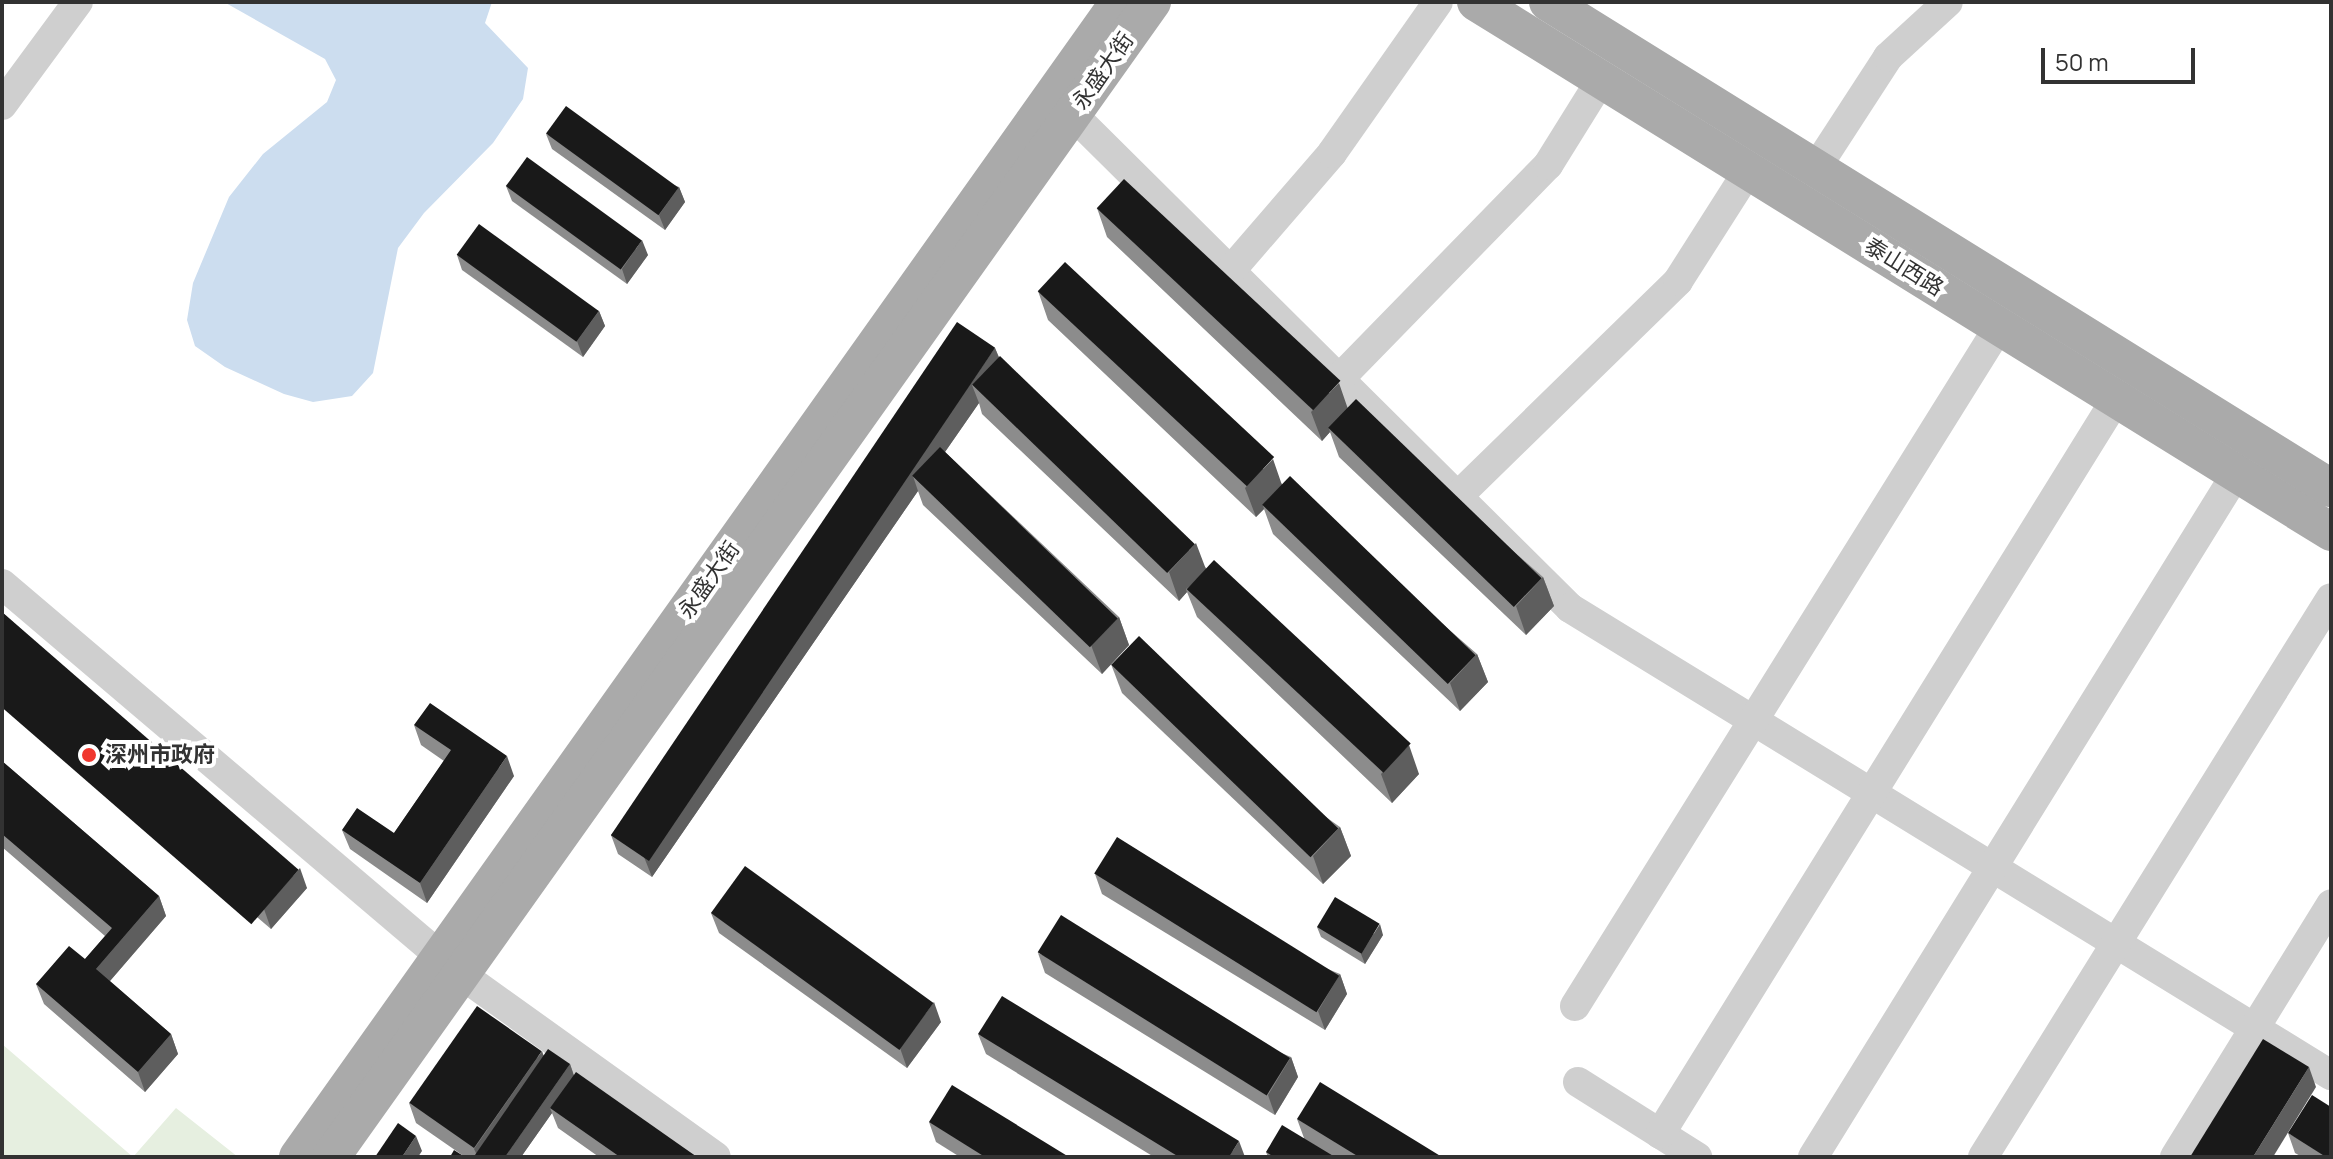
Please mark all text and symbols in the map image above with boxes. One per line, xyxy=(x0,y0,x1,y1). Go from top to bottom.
street label: 永盛大街 xyxy=(1067,27,1139,115)
scale bar xyxy=(2045,32,2199,82)
text: 50 m xyxy=(2055,45,2109,78)
street label: 泰山西路 xyxy=(1860,232,1948,302)
street label: 永盛大街 xyxy=(673,536,745,624)
place label: 深州市政府 xyxy=(105,742,215,768)
marker: 深州市政府 xyxy=(80,746,98,764)

